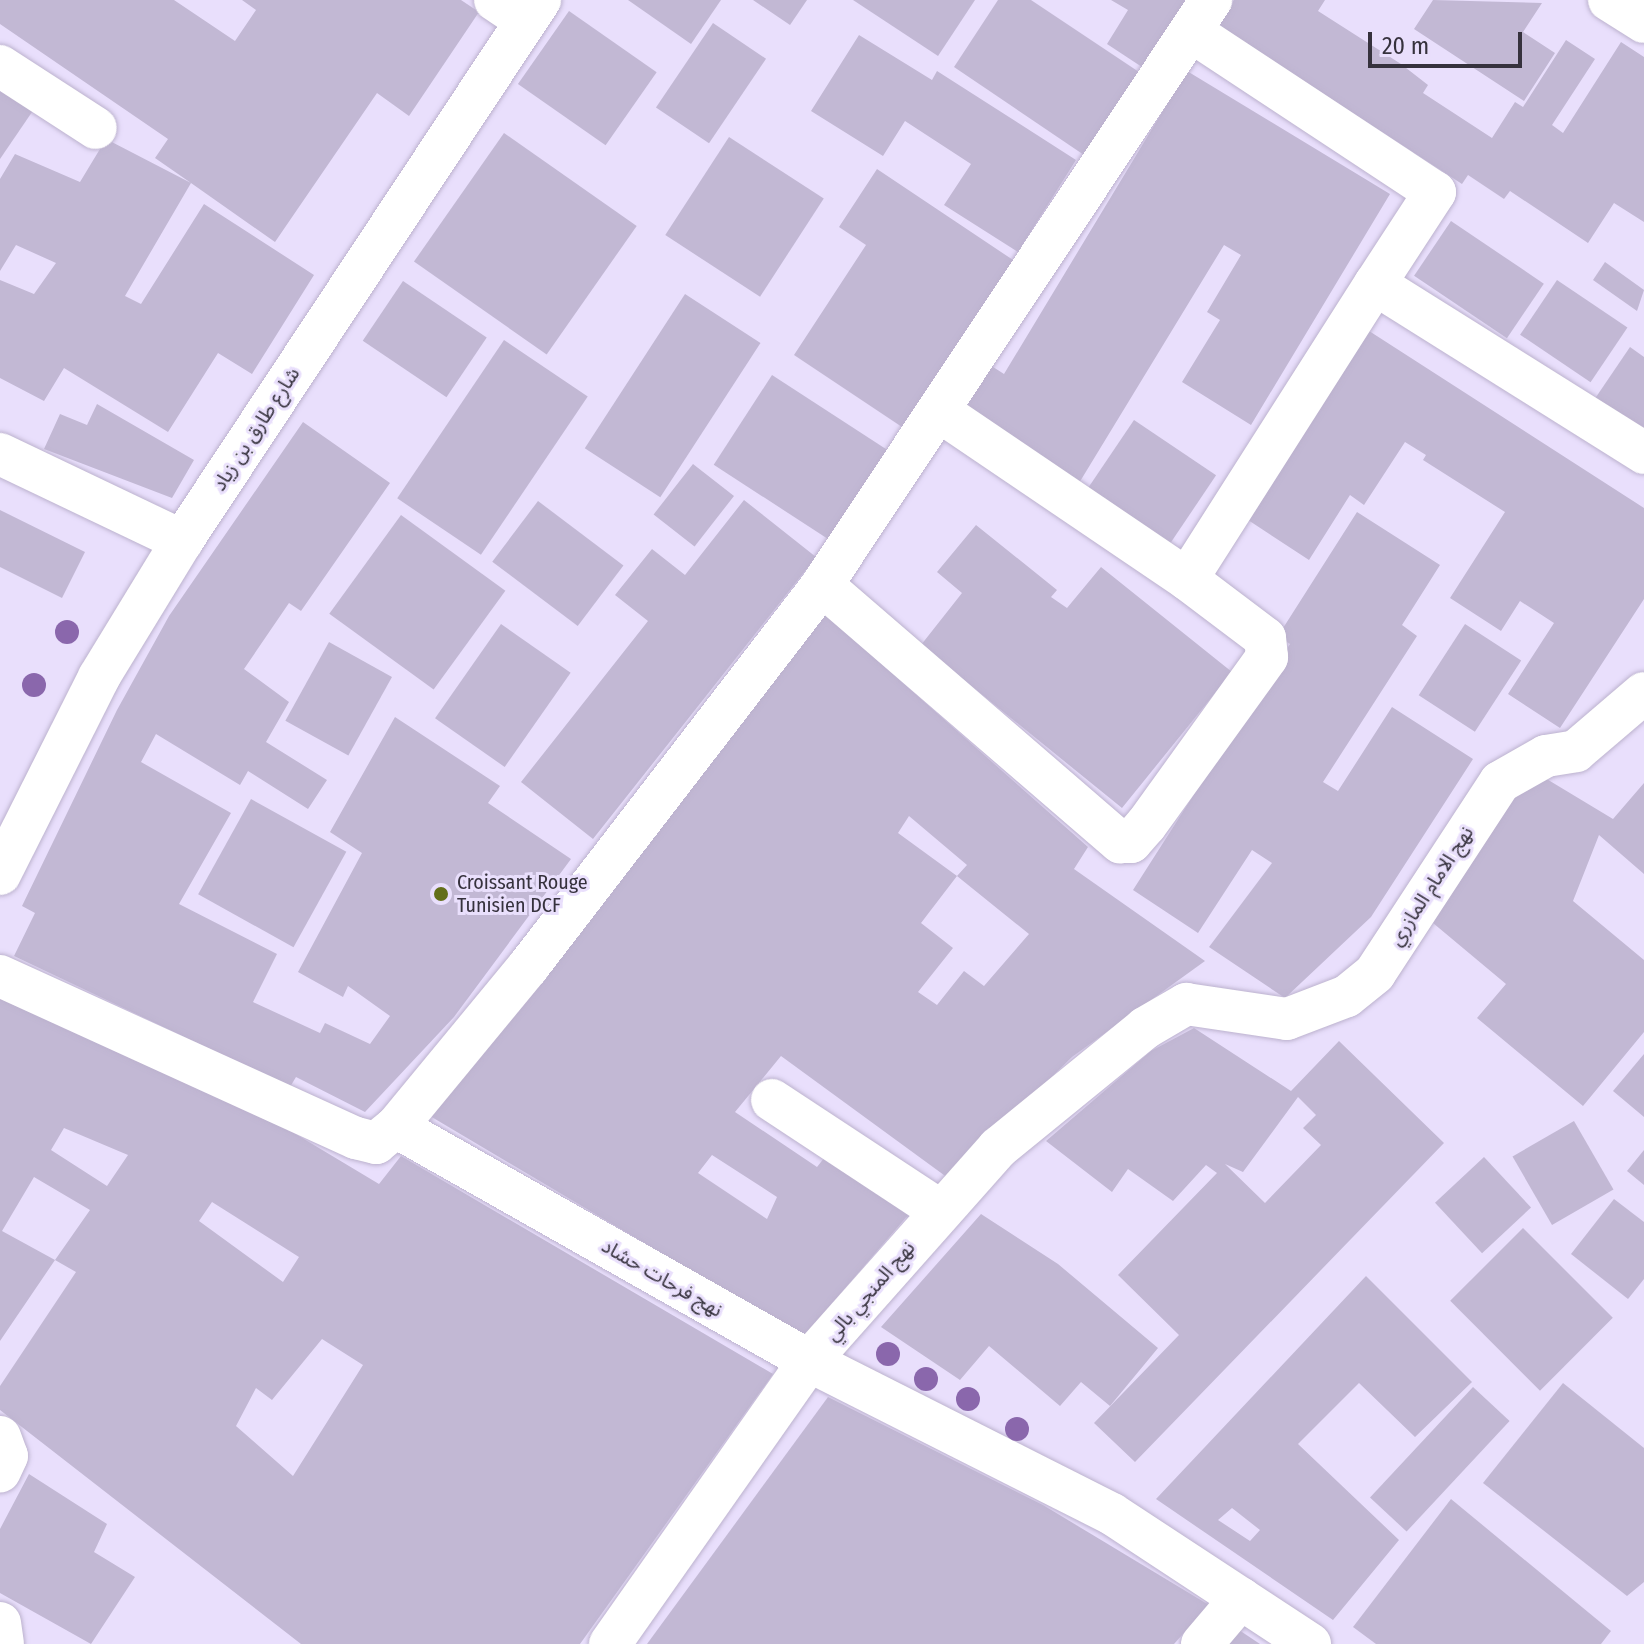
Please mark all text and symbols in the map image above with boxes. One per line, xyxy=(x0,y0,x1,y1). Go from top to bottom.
scale bar xyxy=(1372,16,1526,66)
text: 20 m xyxy=(1382,32,1429,60)
street label: شارع طارق بن زياد xyxy=(207,363,305,495)
street label: نهج الامام المازري xyxy=(1383,822,1479,950)
place label: Croissant Rouge Tunisien DCF xyxy=(457,870,588,917)
marker: Croissant Rouge Tunisien DCF xyxy=(432,885,450,903)
street label: نهج فرحات حشاد xyxy=(597,1234,727,1322)
street label: نهج المنجي بالي xyxy=(820,1236,920,1346)

